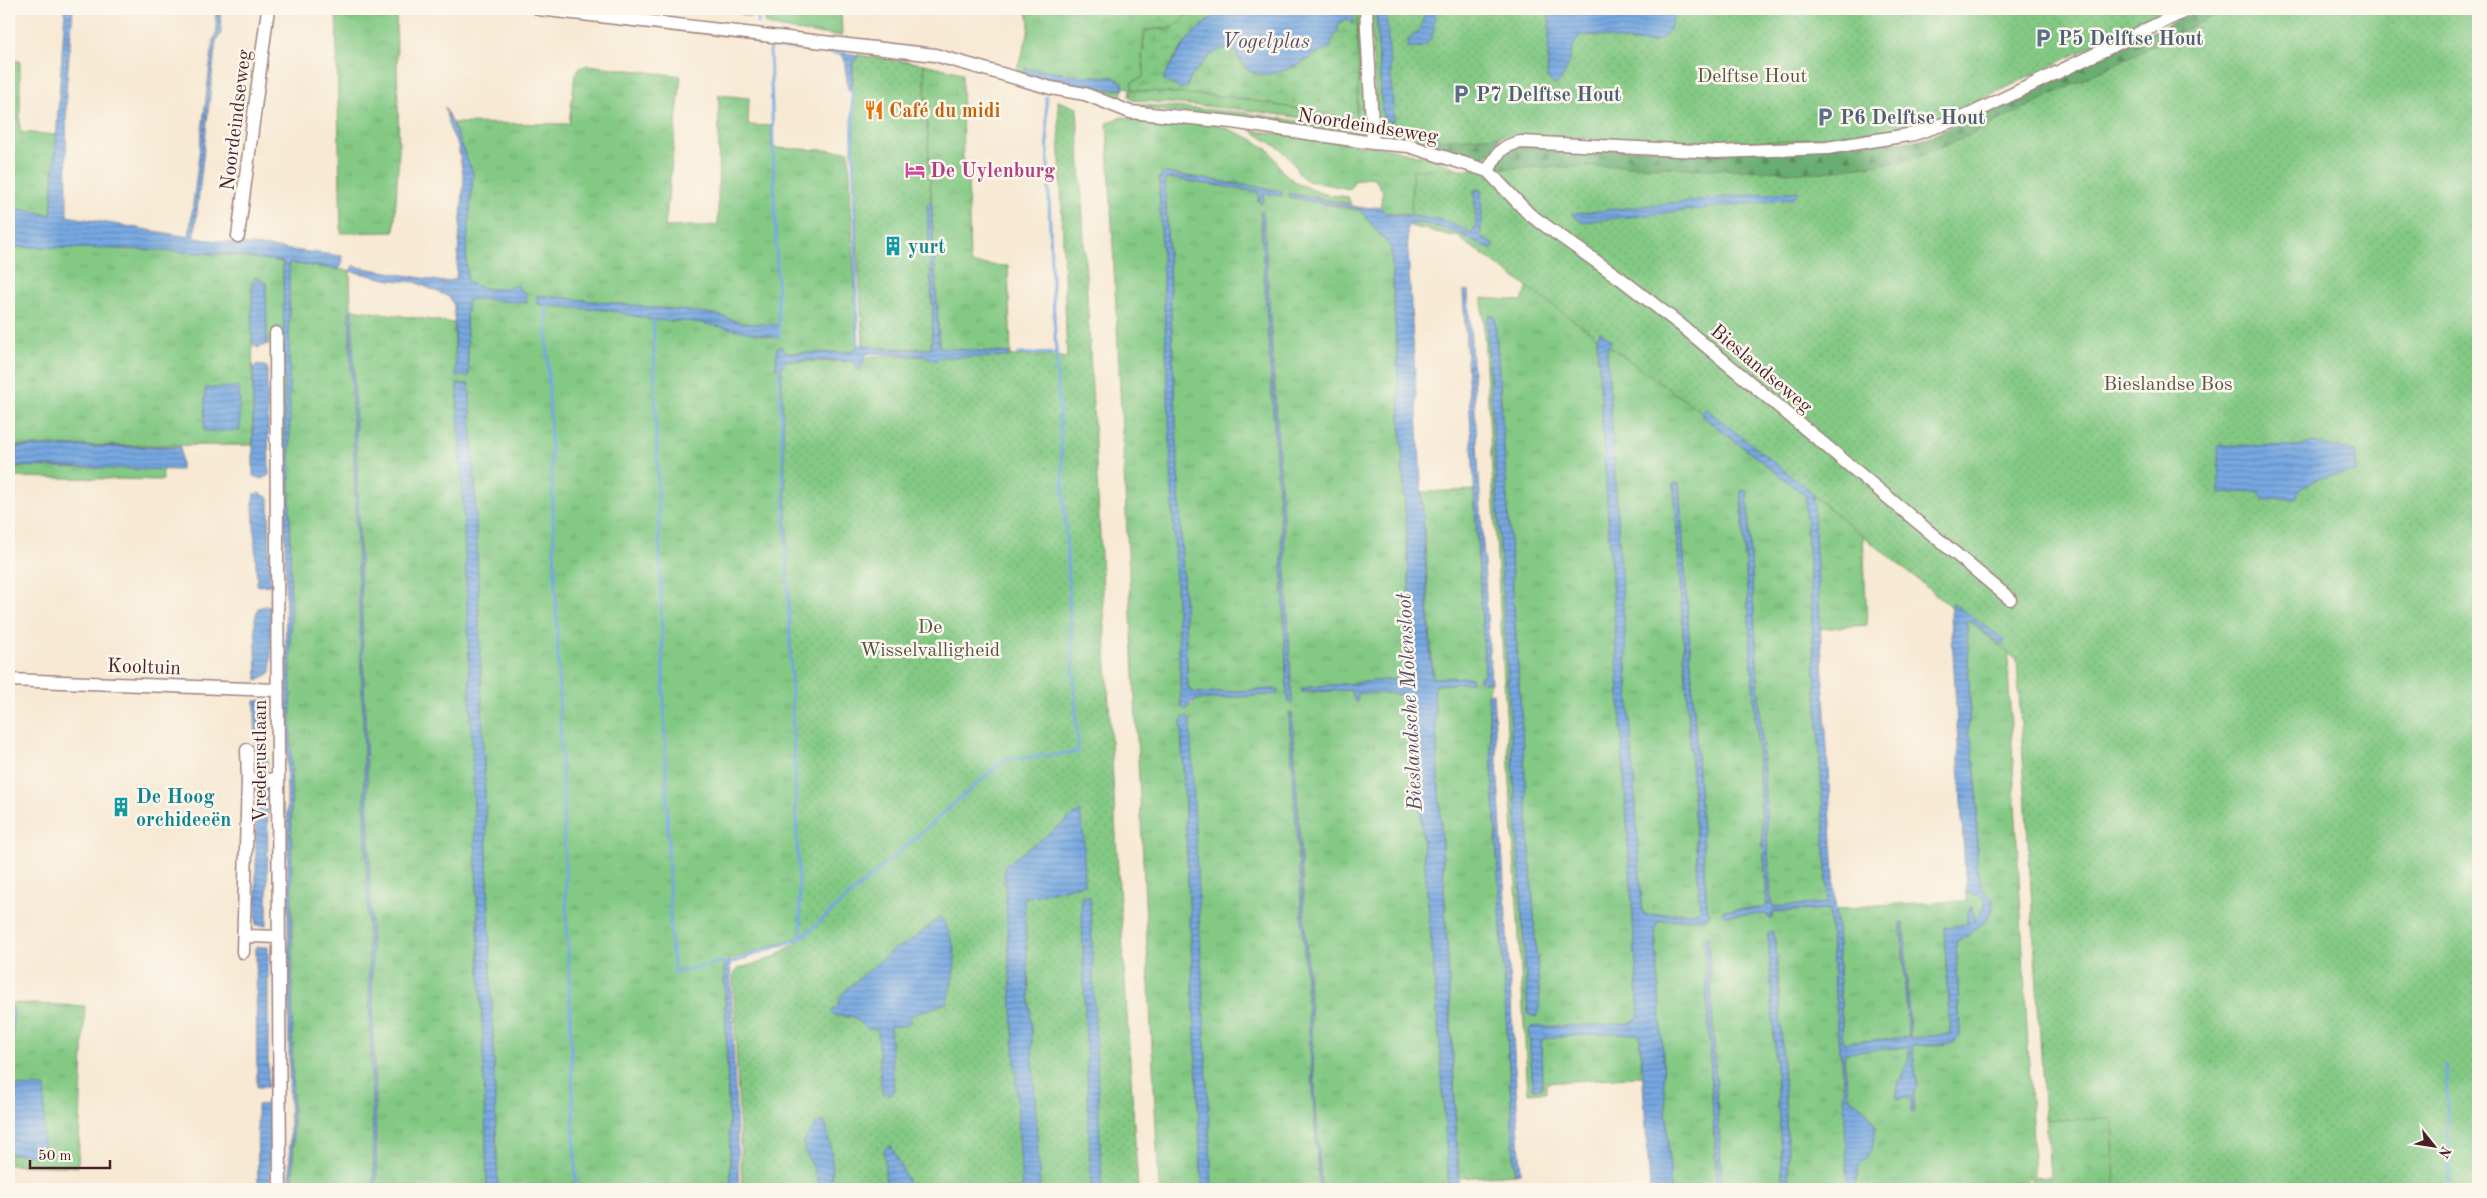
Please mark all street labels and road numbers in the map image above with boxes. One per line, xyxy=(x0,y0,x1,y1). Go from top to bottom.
street label: Noordeindseweg xyxy=(218,48,256,192)
street label: Noordeindseweg xyxy=(1296,106,1440,148)
street label: Bieslandseweg xyxy=(1706,321,1816,418)
street label: Kooltuin xyxy=(106,657,182,679)
street label: Vrederustlaan xyxy=(251,699,271,823)

